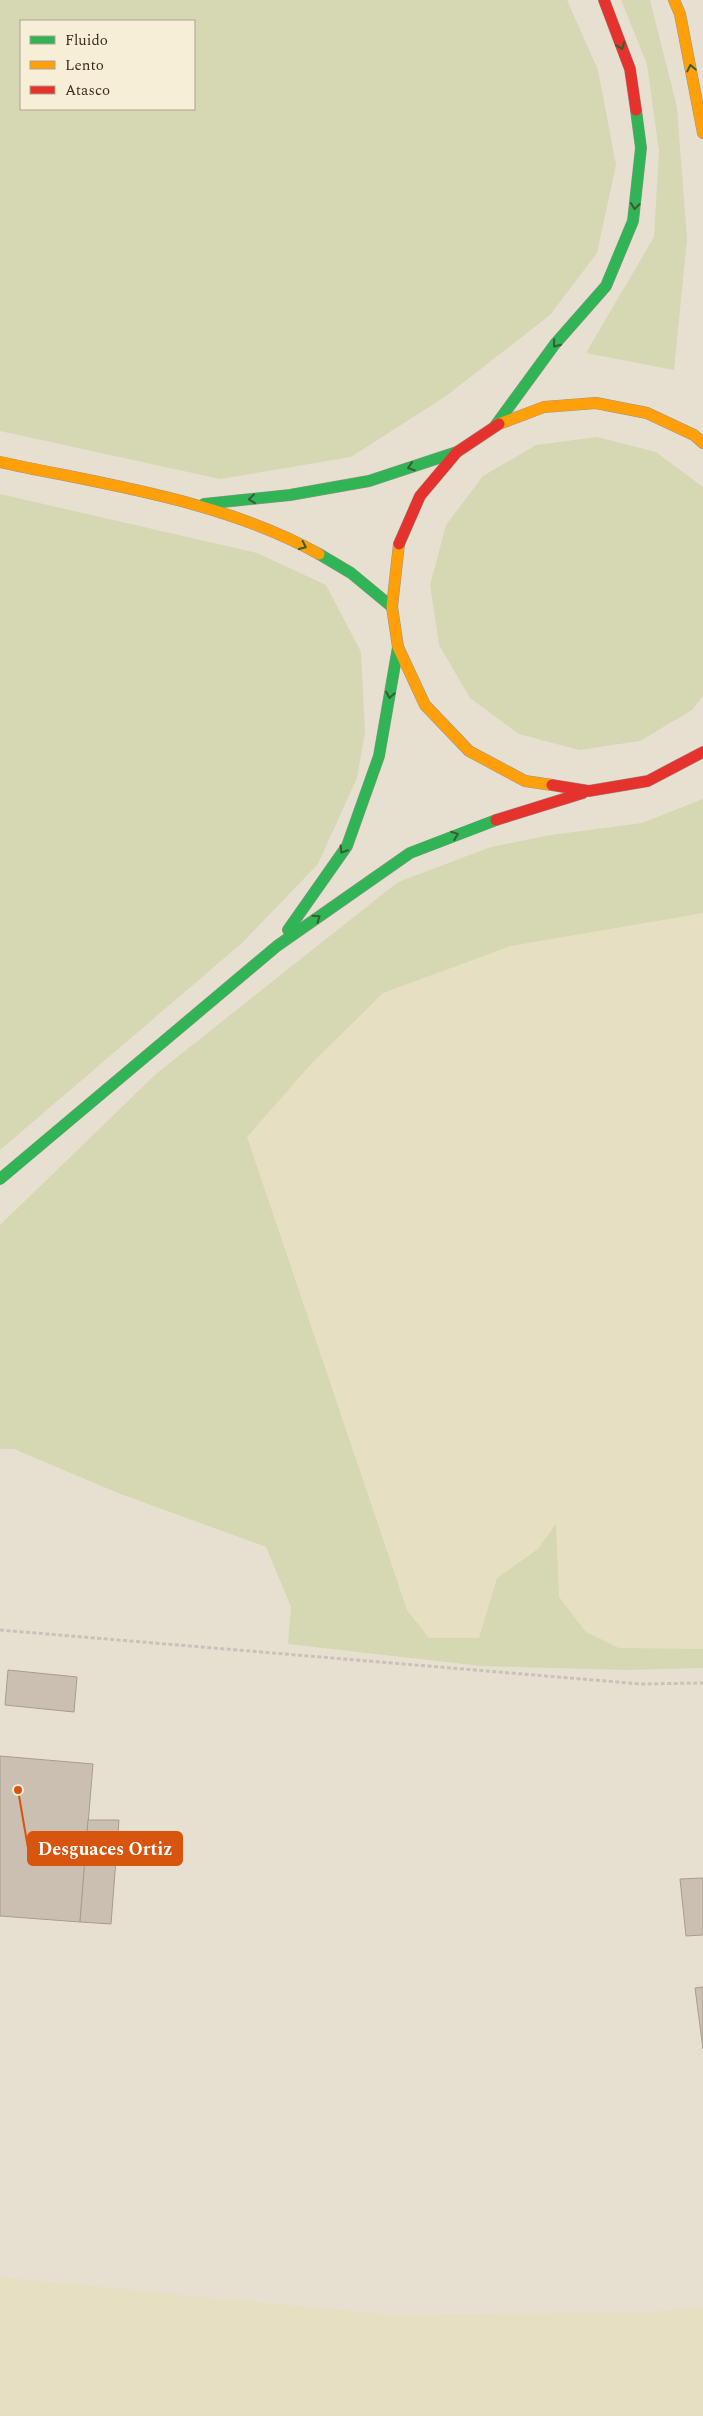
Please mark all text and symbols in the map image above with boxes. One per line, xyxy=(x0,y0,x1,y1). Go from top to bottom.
legend xyxy=(20,20,195,110)
text: Fluido xyxy=(65,29,108,52)
one-way arrow xyxy=(615,41,625,49)
text: Lento xyxy=(65,54,104,77)
one-way arrow xyxy=(687,63,697,72)
text: Atasco xyxy=(65,79,110,102)
one-way arrow xyxy=(629,202,640,210)
one-way arrow xyxy=(552,338,561,347)
one-way arrow xyxy=(407,462,415,472)
one-way arrow xyxy=(247,493,255,504)
one-way arrow xyxy=(298,540,307,551)
one-way arrow xyxy=(385,691,395,699)
one-way arrow xyxy=(451,831,459,841)
one-way arrow xyxy=(340,844,349,853)
one-way arrow xyxy=(311,915,320,924)
callout: Desguaces Ortiz xyxy=(28,1832,182,1865)
text: Desguaces Ortiz xyxy=(38,1836,172,1863)

